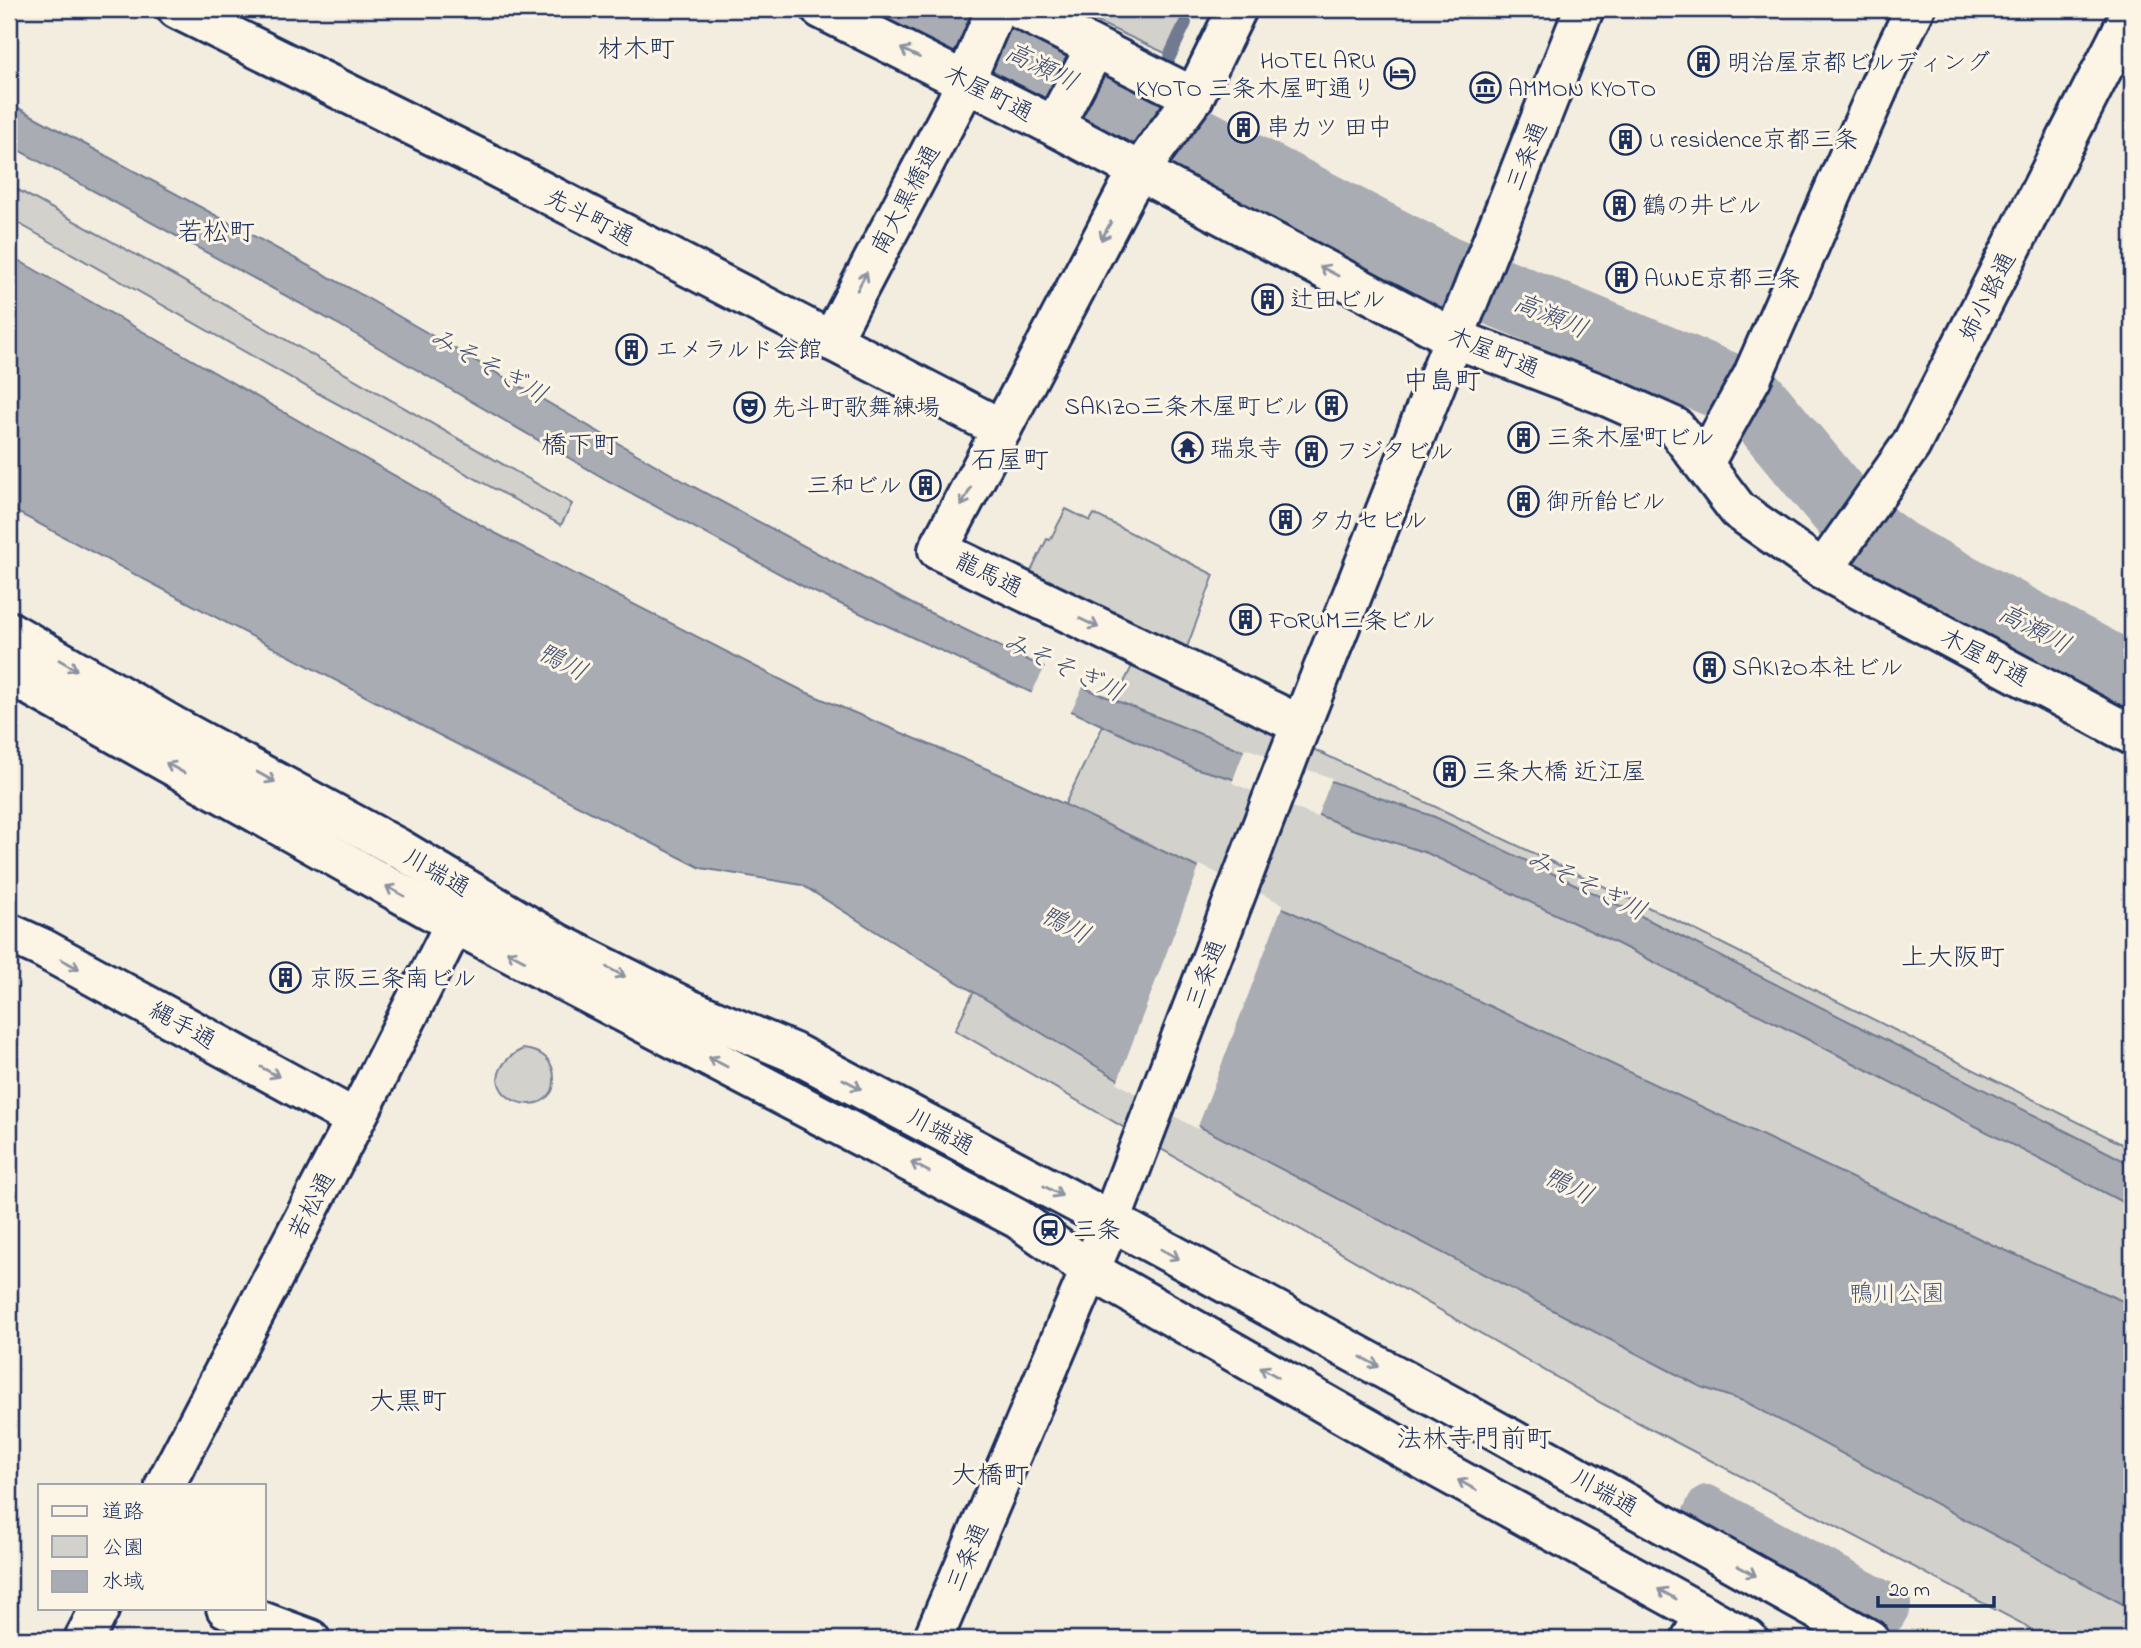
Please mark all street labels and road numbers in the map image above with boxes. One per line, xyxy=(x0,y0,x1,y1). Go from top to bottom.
street label: 木屋町通 xyxy=(937,58,1039,133)
street label: 三条通 xyxy=(1499,117,1558,197)
street label: 南大黒橋通 xyxy=(864,139,951,261)
street label: 先斗町通 xyxy=(538,182,640,257)
street label: 姉小路通 xyxy=(1952,246,2027,348)
street label: 木屋町通 xyxy=(1442,320,1544,389)
street label: 龍馬通 xyxy=(948,545,1028,608)
street label: 木屋町通 xyxy=(1933,621,2034,697)
street label: 川端通 xyxy=(396,841,476,907)
street label: 三条通 xyxy=(1178,935,1237,1015)
street label: 縄手通 xyxy=(142,994,222,1060)
street label: 川端通 xyxy=(900,1101,980,1166)
street label: 若松通 xyxy=(281,1166,346,1246)
street label: 川端通 xyxy=(1564,1461,1644,1527)
street label: 三条通 xyxy=(939,1518,999,1598)

